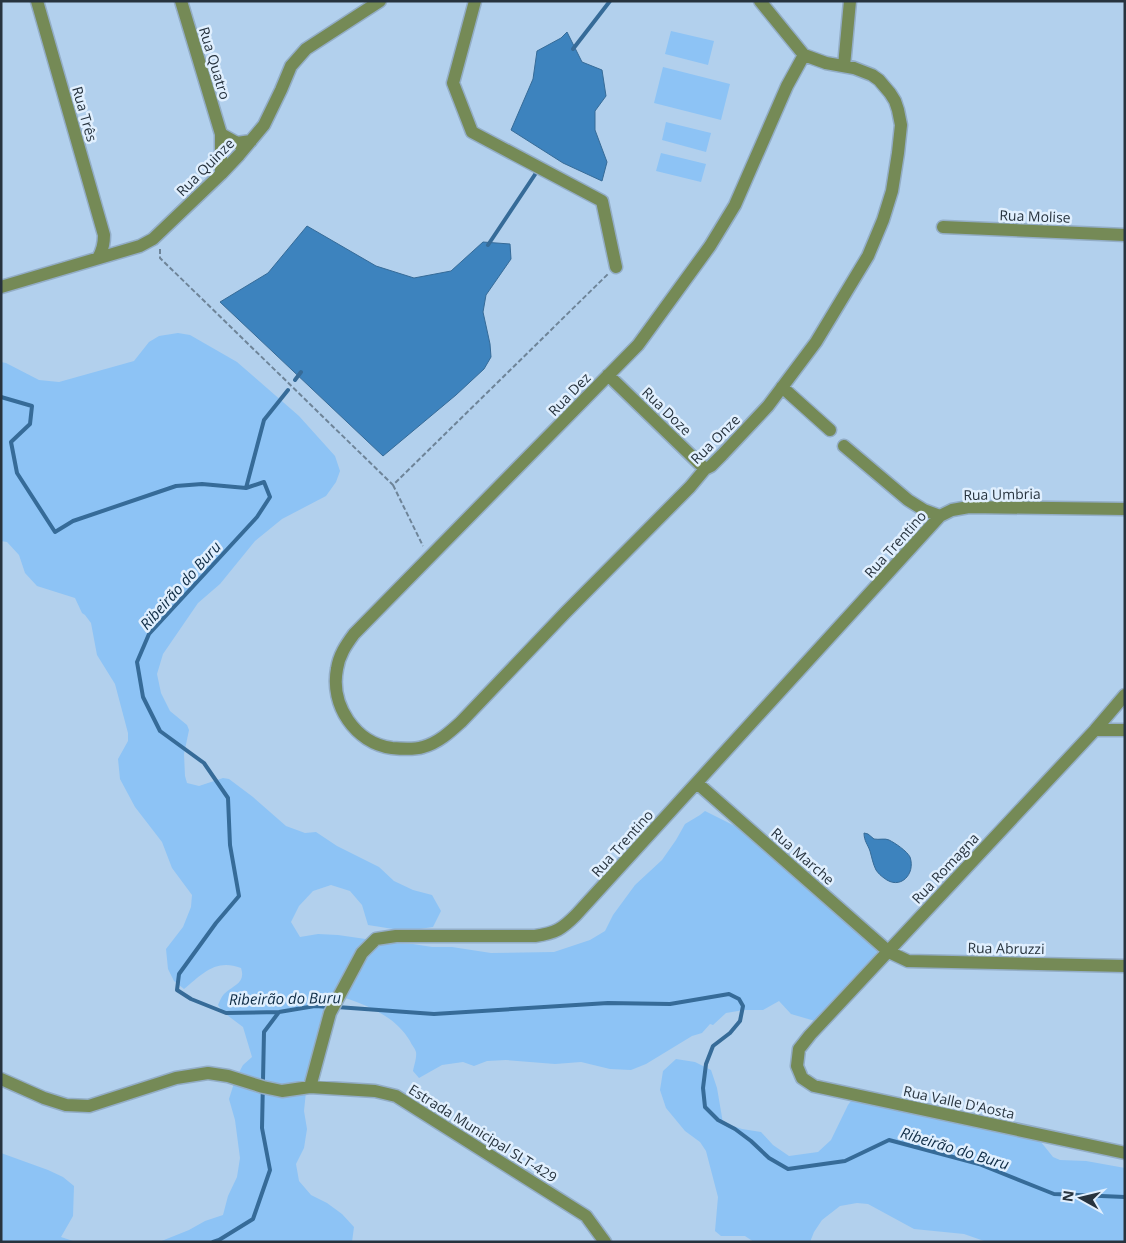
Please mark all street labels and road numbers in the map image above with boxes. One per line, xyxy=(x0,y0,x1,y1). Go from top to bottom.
street label: Rua Quatro xyxy=(195,24,235,102)
street label: Rua Três xyxy=(68,84,102,144)
street label: Rua Quinze xyxy=(172,134,238,200)
street label: Rua Molise xyxy=(999,205,1071,227)
street label: Rua Dez xyxy=(544,368,595,420)
street label: Rua Doze xyxy=(638,383,696,439)
street label: Rua Onze xyxy=(686,410,744,468)
street label: Rua Umbria xyxy=(963,484,1041,504)
street label: Rua Trentino xyxy=(860,506,930,582)
street label: Rua Trentino xyxy=(587,805,657,881)
street label: Rua Marche xyxy=(767,823,839,889)
street label: Rua Romagna xyxy=(907,828,983,908)
street label: Rua Abruzzi xyxy=(967,938,1045,958)
street label: Estrada Municipal SLT-429 xyxy=(405,1080,561,1186)
street label: Rua Valle D'Aosta xyxy=(902,1081,1016,1123)

